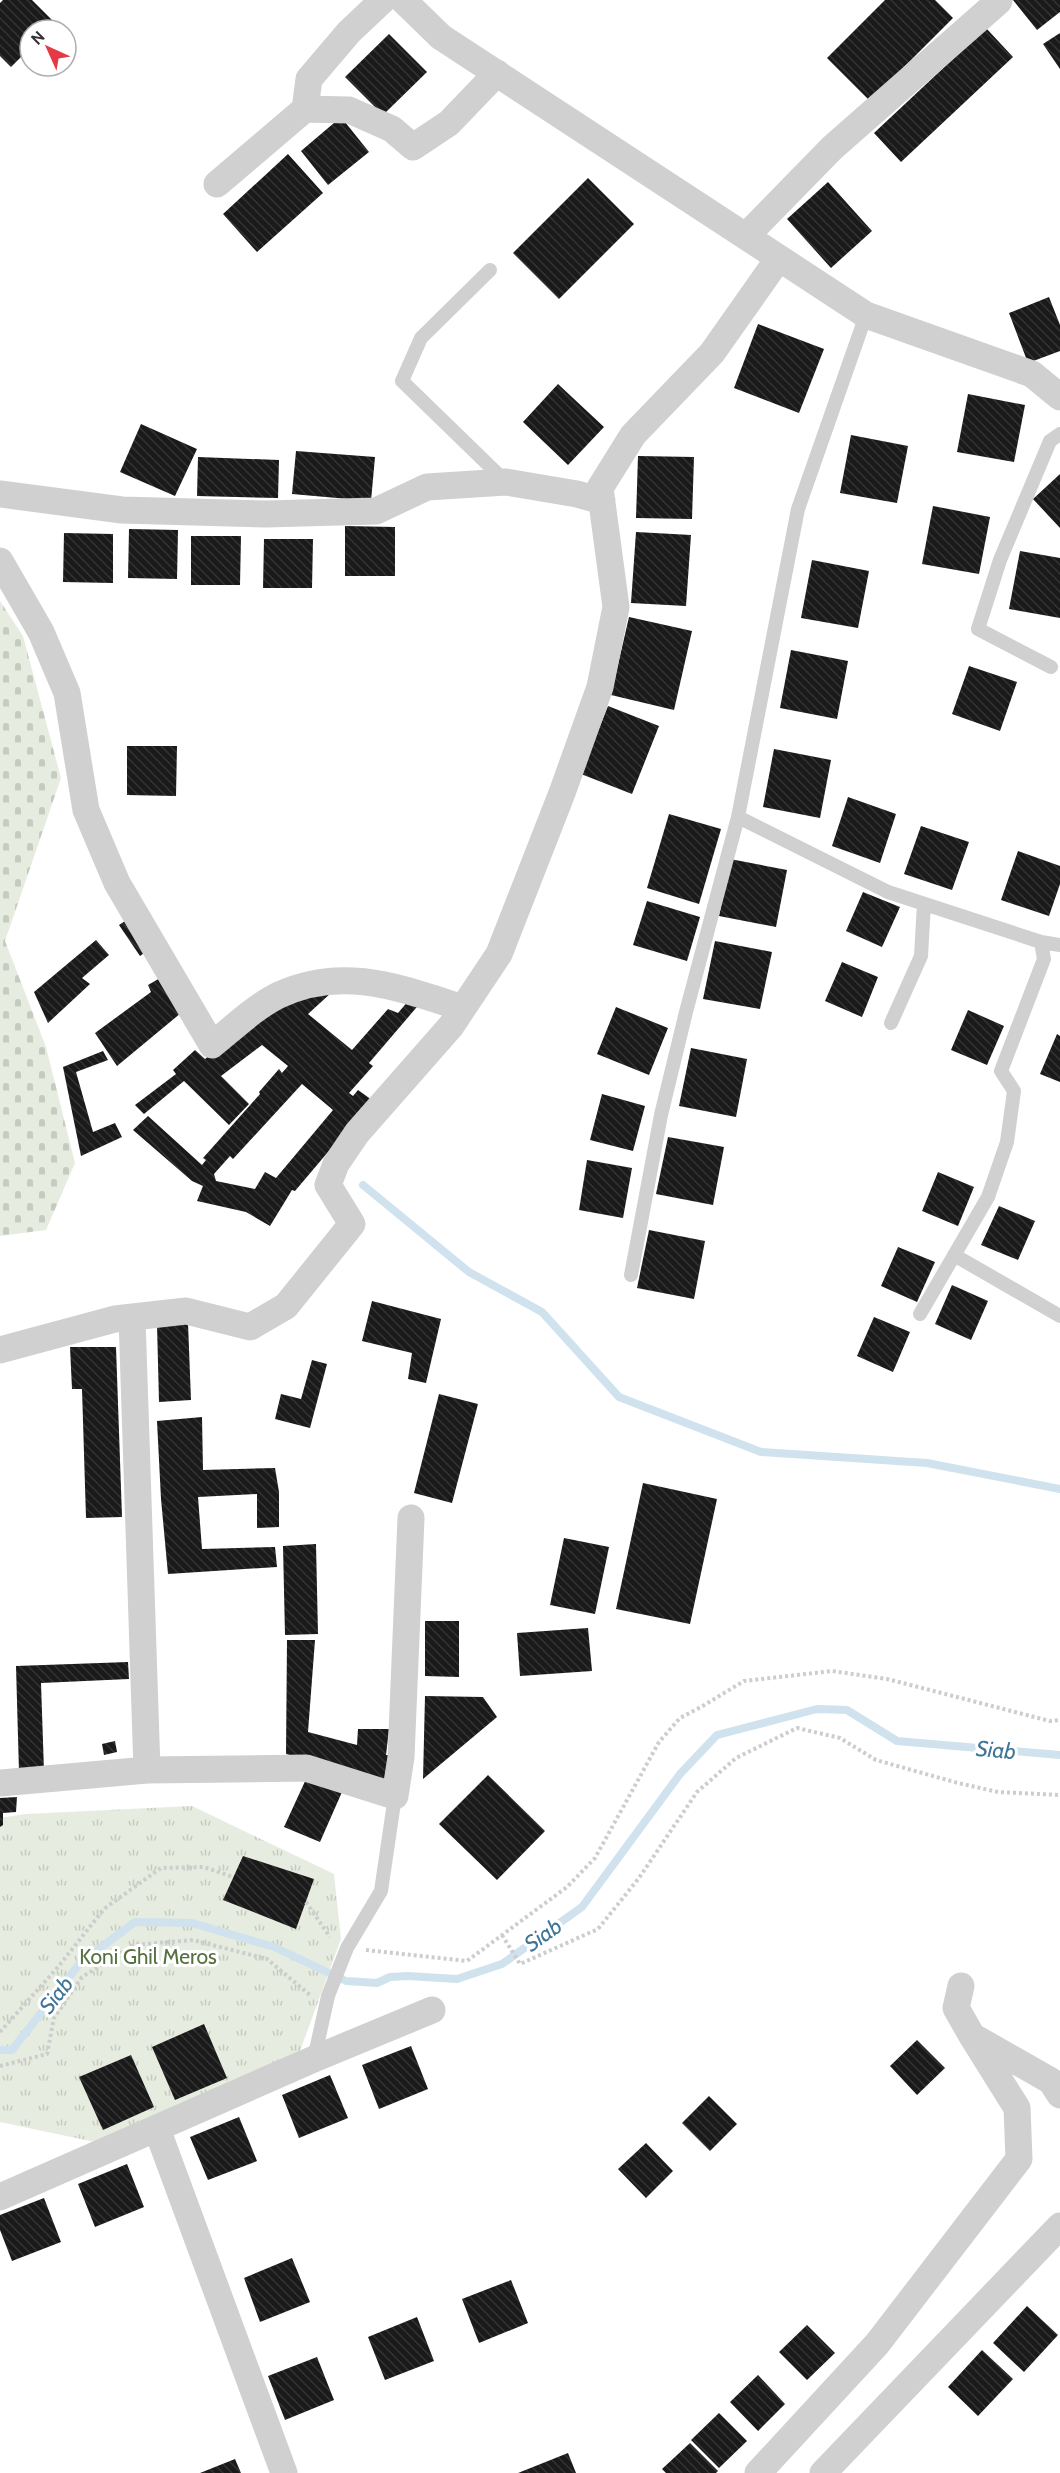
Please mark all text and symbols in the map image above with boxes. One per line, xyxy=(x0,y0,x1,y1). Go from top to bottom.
north arrow xyxy=(18,18,78,78)
text: N xyxy=(27,27,48,48)
water label: Siab xyxy=(975,1735,1017,1765)
water label: Siab xyxy=(519,1913,567,1957)
park label: Koni Ghil Meros xyxy=(79,1944,217,1969)
water label: Siab xyxy=(33,1971,79,2019)

